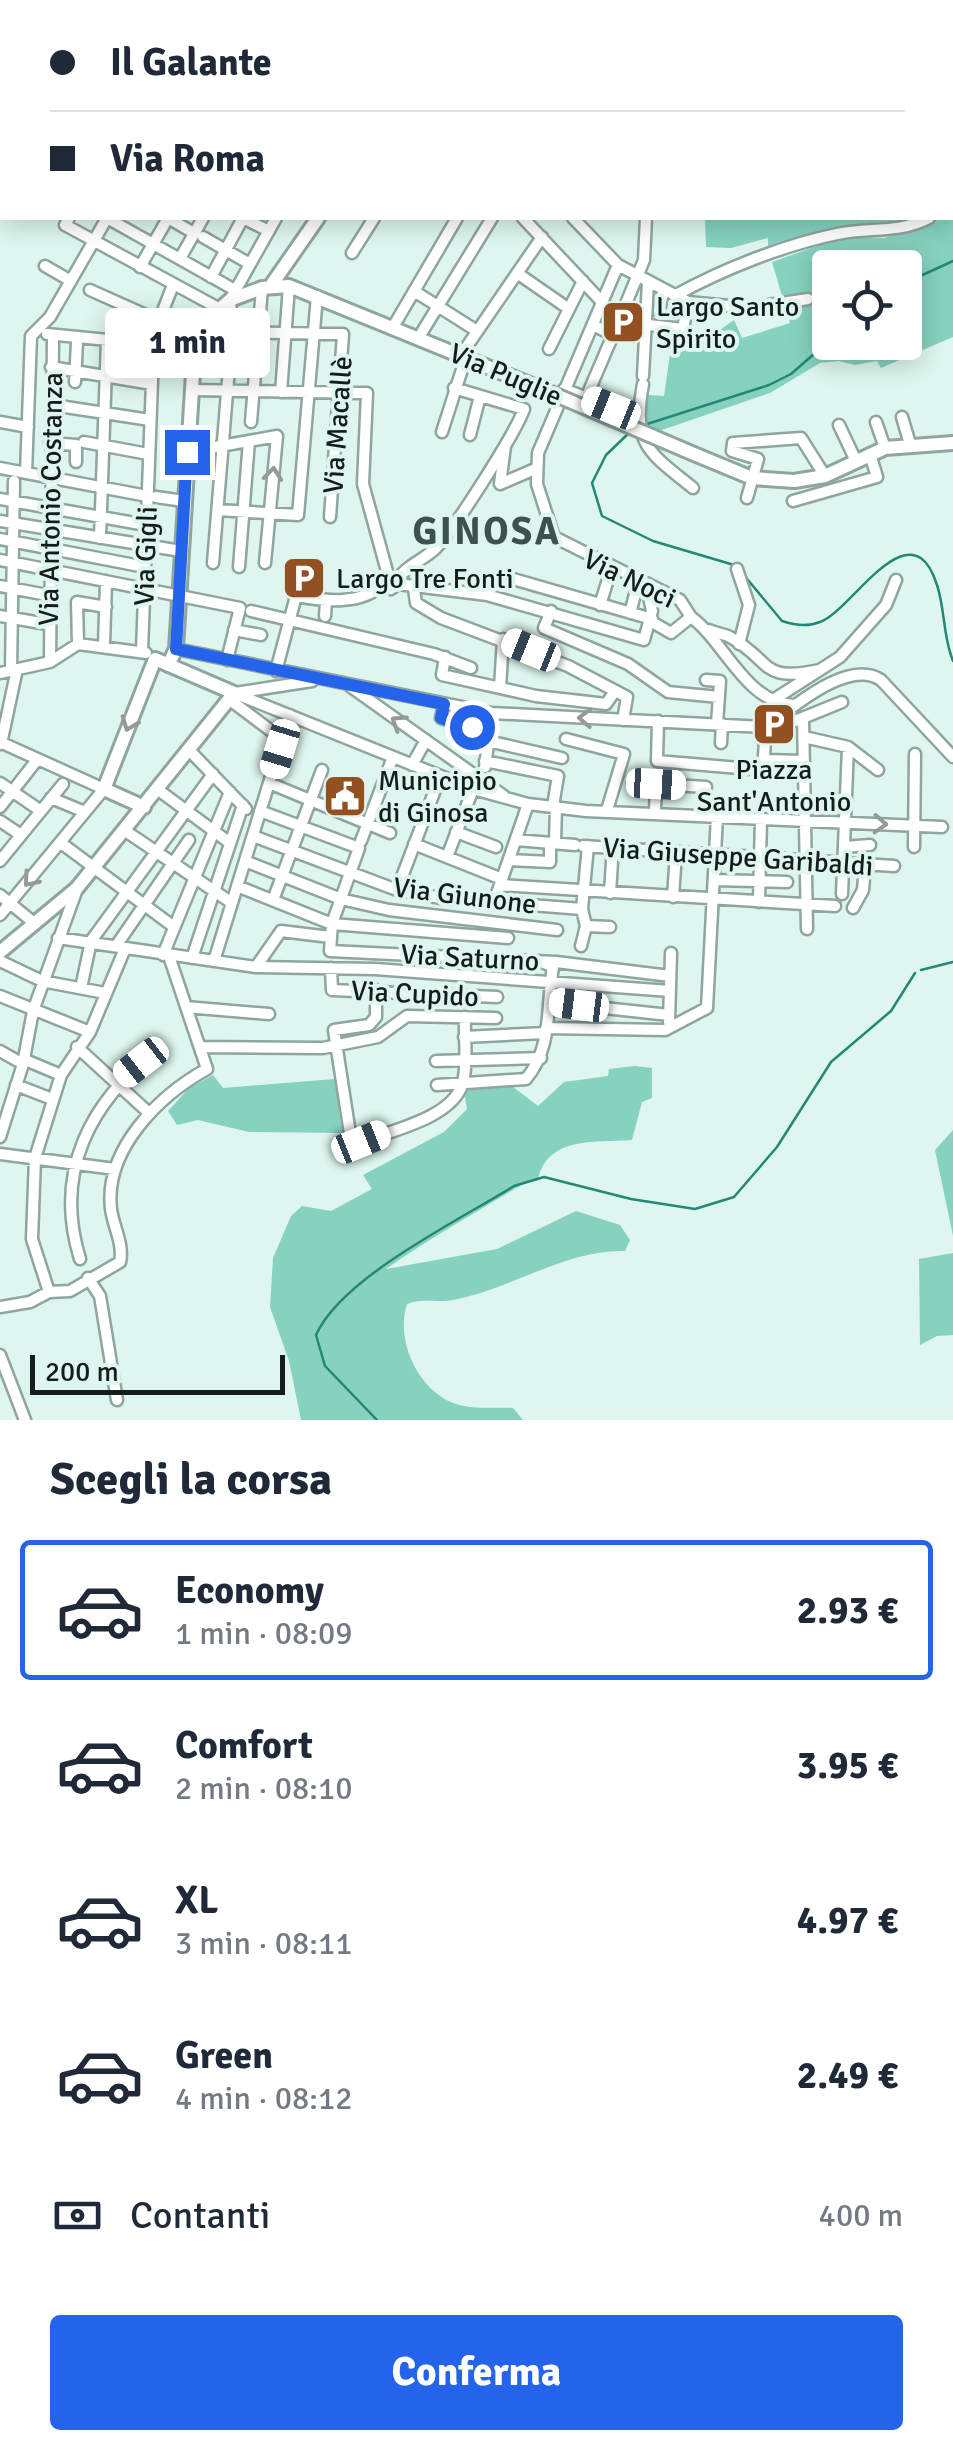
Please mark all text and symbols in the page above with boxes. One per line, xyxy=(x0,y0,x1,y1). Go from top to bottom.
text: Il Galante xyxy=(110,39,272,86)
text: Via Roma xyxy=(110,135,265,182)
map controls xyxy=(812,250,922,360)
button: locate xyxy=(812,250,922,360)
place label: Largo Santo Spirito xyxy=(656,290,799,356)
parking icon: Largo Santo Spirito xyxy=(600,299,646,345)
callout: 1 min xyxy=(104,307,270,377)
text: 1 min xyxy=(149,323,226,362)
street label: Via Puglie xyxy=(444,336,567,414)
street label: Via Macallè xyxy=(316,355,360,495)
street label: Via Antonio Costanza xyxy=(32,372,70,626)
car xyxy=(578,383,644,433)
route end xyxy=(165,430,210,475)
one-way arrow xyxy=(261,466,283,482)
street label: Via Gigli xyxy=(127,505,165,607)
district label: GINOSA xyxy=(412,508,562,555)
street label: Via Noci xyxy=(578,542,681,616)
parking icon: Largo Tre Fonti xyxy=(281,555,327,601)
place label: Largo Tre Fonti xyxy=(336,562,514,596)
car xyxy=(498,625,564,675)
parking icon: Piazza Sant'Antonio xyxy=(751,701,797,747)
route start xyxy=(450,705,495,750)
one-way arrow xyxy=(576,708,592,729)
one-way arrow xyxy=(121,714,141,732)
one-way arrow xyxy=(391,715,409,734)
car xyxy=(257,716,303,782)
place label: Piazza Sant'Antonio xyxy=(697,753,851,819)
place label: Municipio di Ginosa xyxy=(378,764,497,830)
car xyxy=(625,767,687,801)
public building icon: Municipio di Ginosa xyxy=(322,773,368,819)
one-way arrow xyxy=(873,813,889,834)
street label: Via Giuseppe Garibaldi xyxy=(602,831,874,883)
one-way arrow xyxy=(24,868,42,886)
street label: Via Giunone xyxy=(391,870,538,922)
street label: Via Saturno xyxy=(400,937,540,979)
street label: Via Cupido xyxy=(350,974,480,1014)
car xyxy=(547,986,611,1024)
car xyxy=(108,1032,174,1092)
car xyxy=(328,1117,394,1167)
scale bar xyxy=(30,1350,285,1394)
text: 200 m xyxy=(45,1355,119,1389)
text: Scegli la corsa xyxy=(50,1452,332,1507)
icon: car xyxy=(55,1565,145,1655)
text: Economy xyxy=(175,1567,324,1614)
text: 2.93 € xyxy=(797,1587,898,1634)
text: 1 min · 08:09 xyxy=(175,1614,353,1653)
icon: car xyxy=(55,1720,145,1810)
text: Comfort xyxy=(175,1722,313,1769)
text: 3.95 € xyxy=(797,1742,898,1789)
text: 2 min · 08:10 xyxy=(175,1769,353,1808)
icon: car xyxy=(55,1875,145,1965)
text: XL xyxy=(175,1877,218,1924)
text: 4.97 € xyxy=(797,1897,898,1944)
text: 3 min · 08:11 xyxy=(175,1924,353,1963)
icon: car xyxy=(55,2030,145,2120)
text: Green xyxy=(175,2032,273,2079)
text: 2.49 € xyxy=(797,2052,898,2099)
text: 4 min · 08:12 xyxy=(175,2079,353,2118)
icon: cash xyxy=(50,2188,105,2243)
text: Contanti xyxy=(130,2192,270,2239)
text: 400 m xyxy=(819,2196,903,2235)
button: Conferma xyxy=(50,2315,903,2430)

